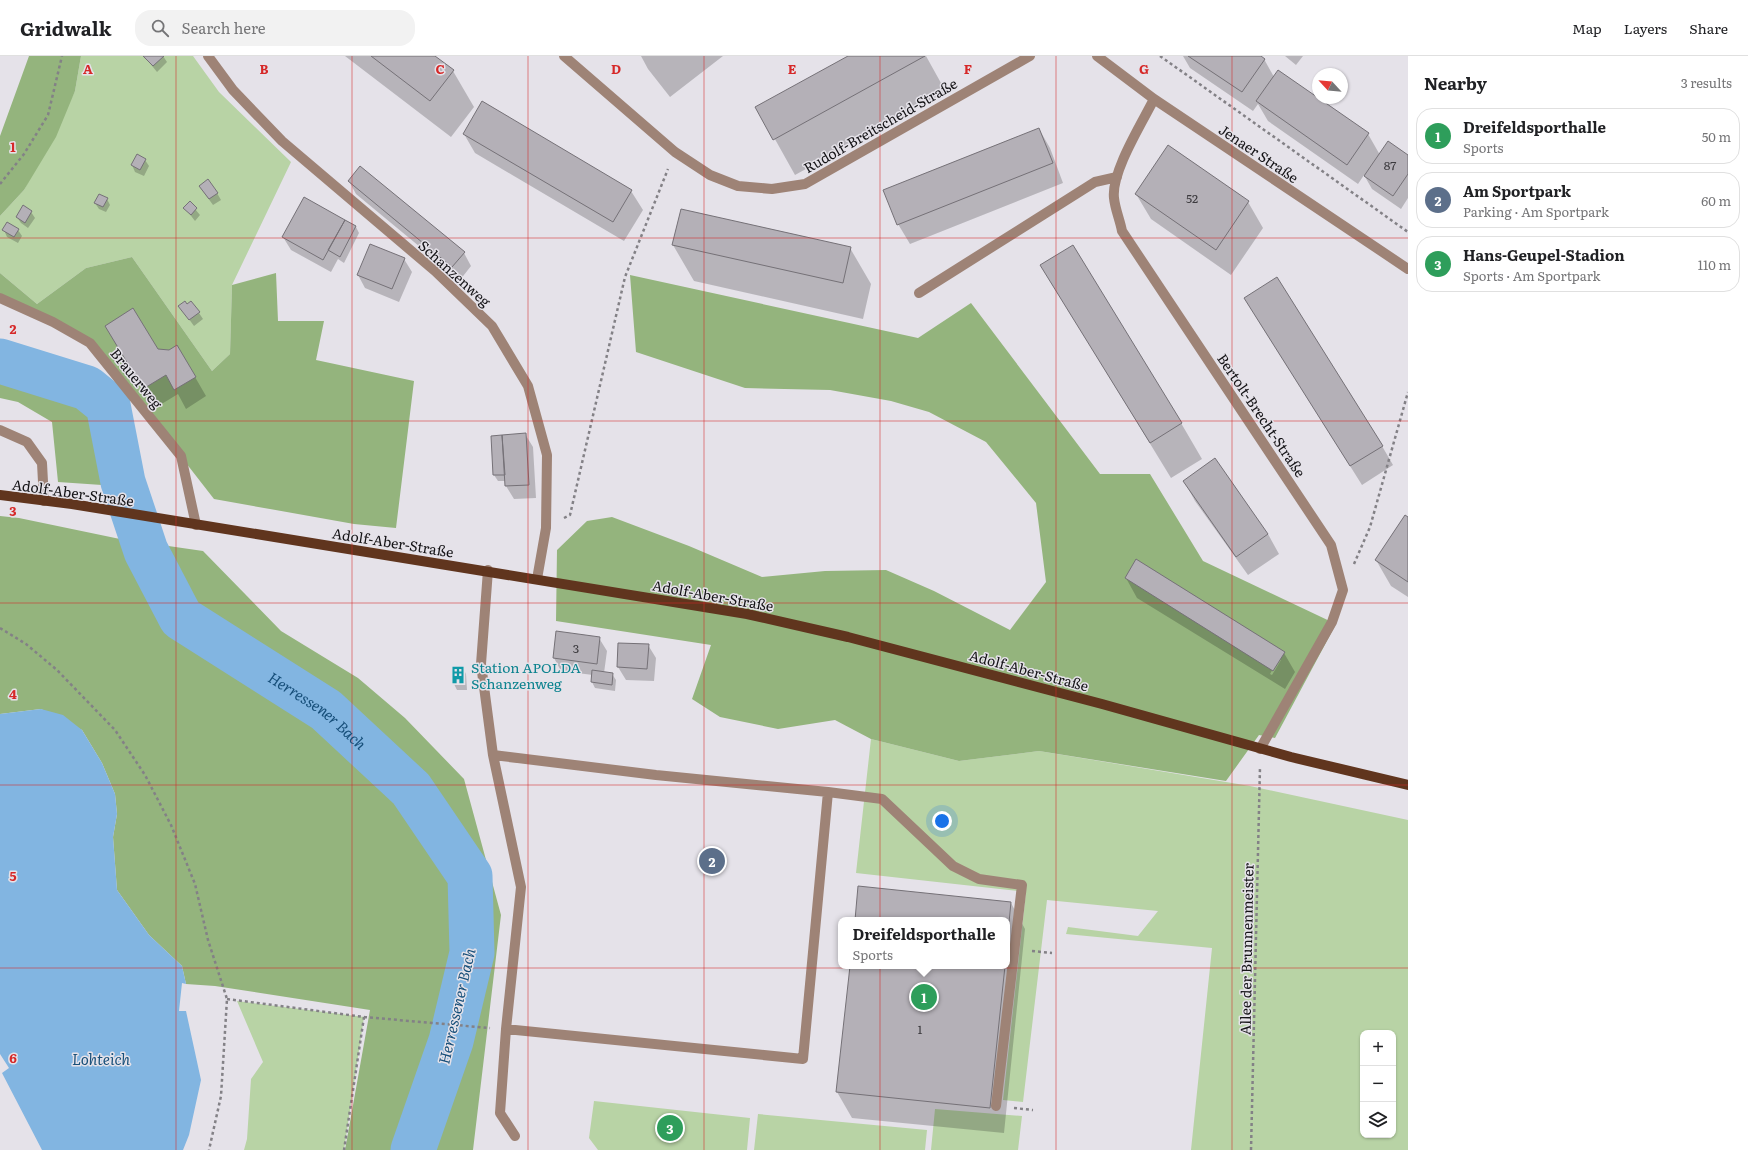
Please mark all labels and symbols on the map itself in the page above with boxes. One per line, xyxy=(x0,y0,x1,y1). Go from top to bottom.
text: A xyxy=(83,59,93,78)
text: B xyxy=(260,59,269,78)
text: C xyxy=(435,59,445,78)
text: D xyxy=(611,59,621,78)
text: E xyxy=(788,59,797,78)
text: F xyxy=(964,59,972,78)
text: G xyxy=(1139,59,1149,78)
north arrow xyxy=(1312,68,1348,104)
street label: Rudolf-Breitscheid-Straße xyxy=(799,73,961,177)
street label: Jenaer Straße xyxy=(1215,119,1303,187)
text: 1 xyxy=(10,137,16,156)
house number: 87 xyxy=(1384,156,1396,174)
house number: 52 xyxy=(1186,189,1198,207)
street label: Schanzenweg xyxy=(415,235,496,311)
text: 2 xyxy=(10,319,17,338)
street label: Brauerweg xyxy=(106,343,168,413)
street label: Bertolt-Brecht-Straße xyxy=(1213,349,1311,481)
street label: Adolf-Aber-Straße xyxy=(11,474,135,510)
text: 3 xyxy=(9,501,17,520)
street label: Adolf-Aber-Straße xyxy=(331,523,455,561)
street label: Adolf-Aber-Straße xyxy=(651,575,775,615)
house number: 3 xyxy=(573,639,579,657)
street label: Adolf-Aber-Straße xyxy=(967,644,1091,696)
place label: Station APOLDA Schanzenweg xyxy=(471,657,582,693)
water label: Herressener Bach xyxy=(264,665,372,754)
building icon: Station APOLDA Schanzenweg xyxy=(448,665,468,685)
text: 4 xyxy=(9,684,17,703)
your location xyxy=(932,811,952,831)
pin: 2 xyxy=(699,846,725,876)
street label: Allee der Brunnenmeister xyxy=(1234,862,1258,1035)
text: 5 xyxy=(9,866,17,885)
water label: Herressener Bach xyxy=(432,946,481,1066)
pin: 1 xyxy=(911,982,937,1012)
house number: 1 xyxy=(918,1020,923,1038)
water label: Lohteich xyxy=(72,1047,130,1070)
text: 6 xyxy=(9,1048,17,1067)
pin: 3 xyxy=(657,1113,683,1143)

